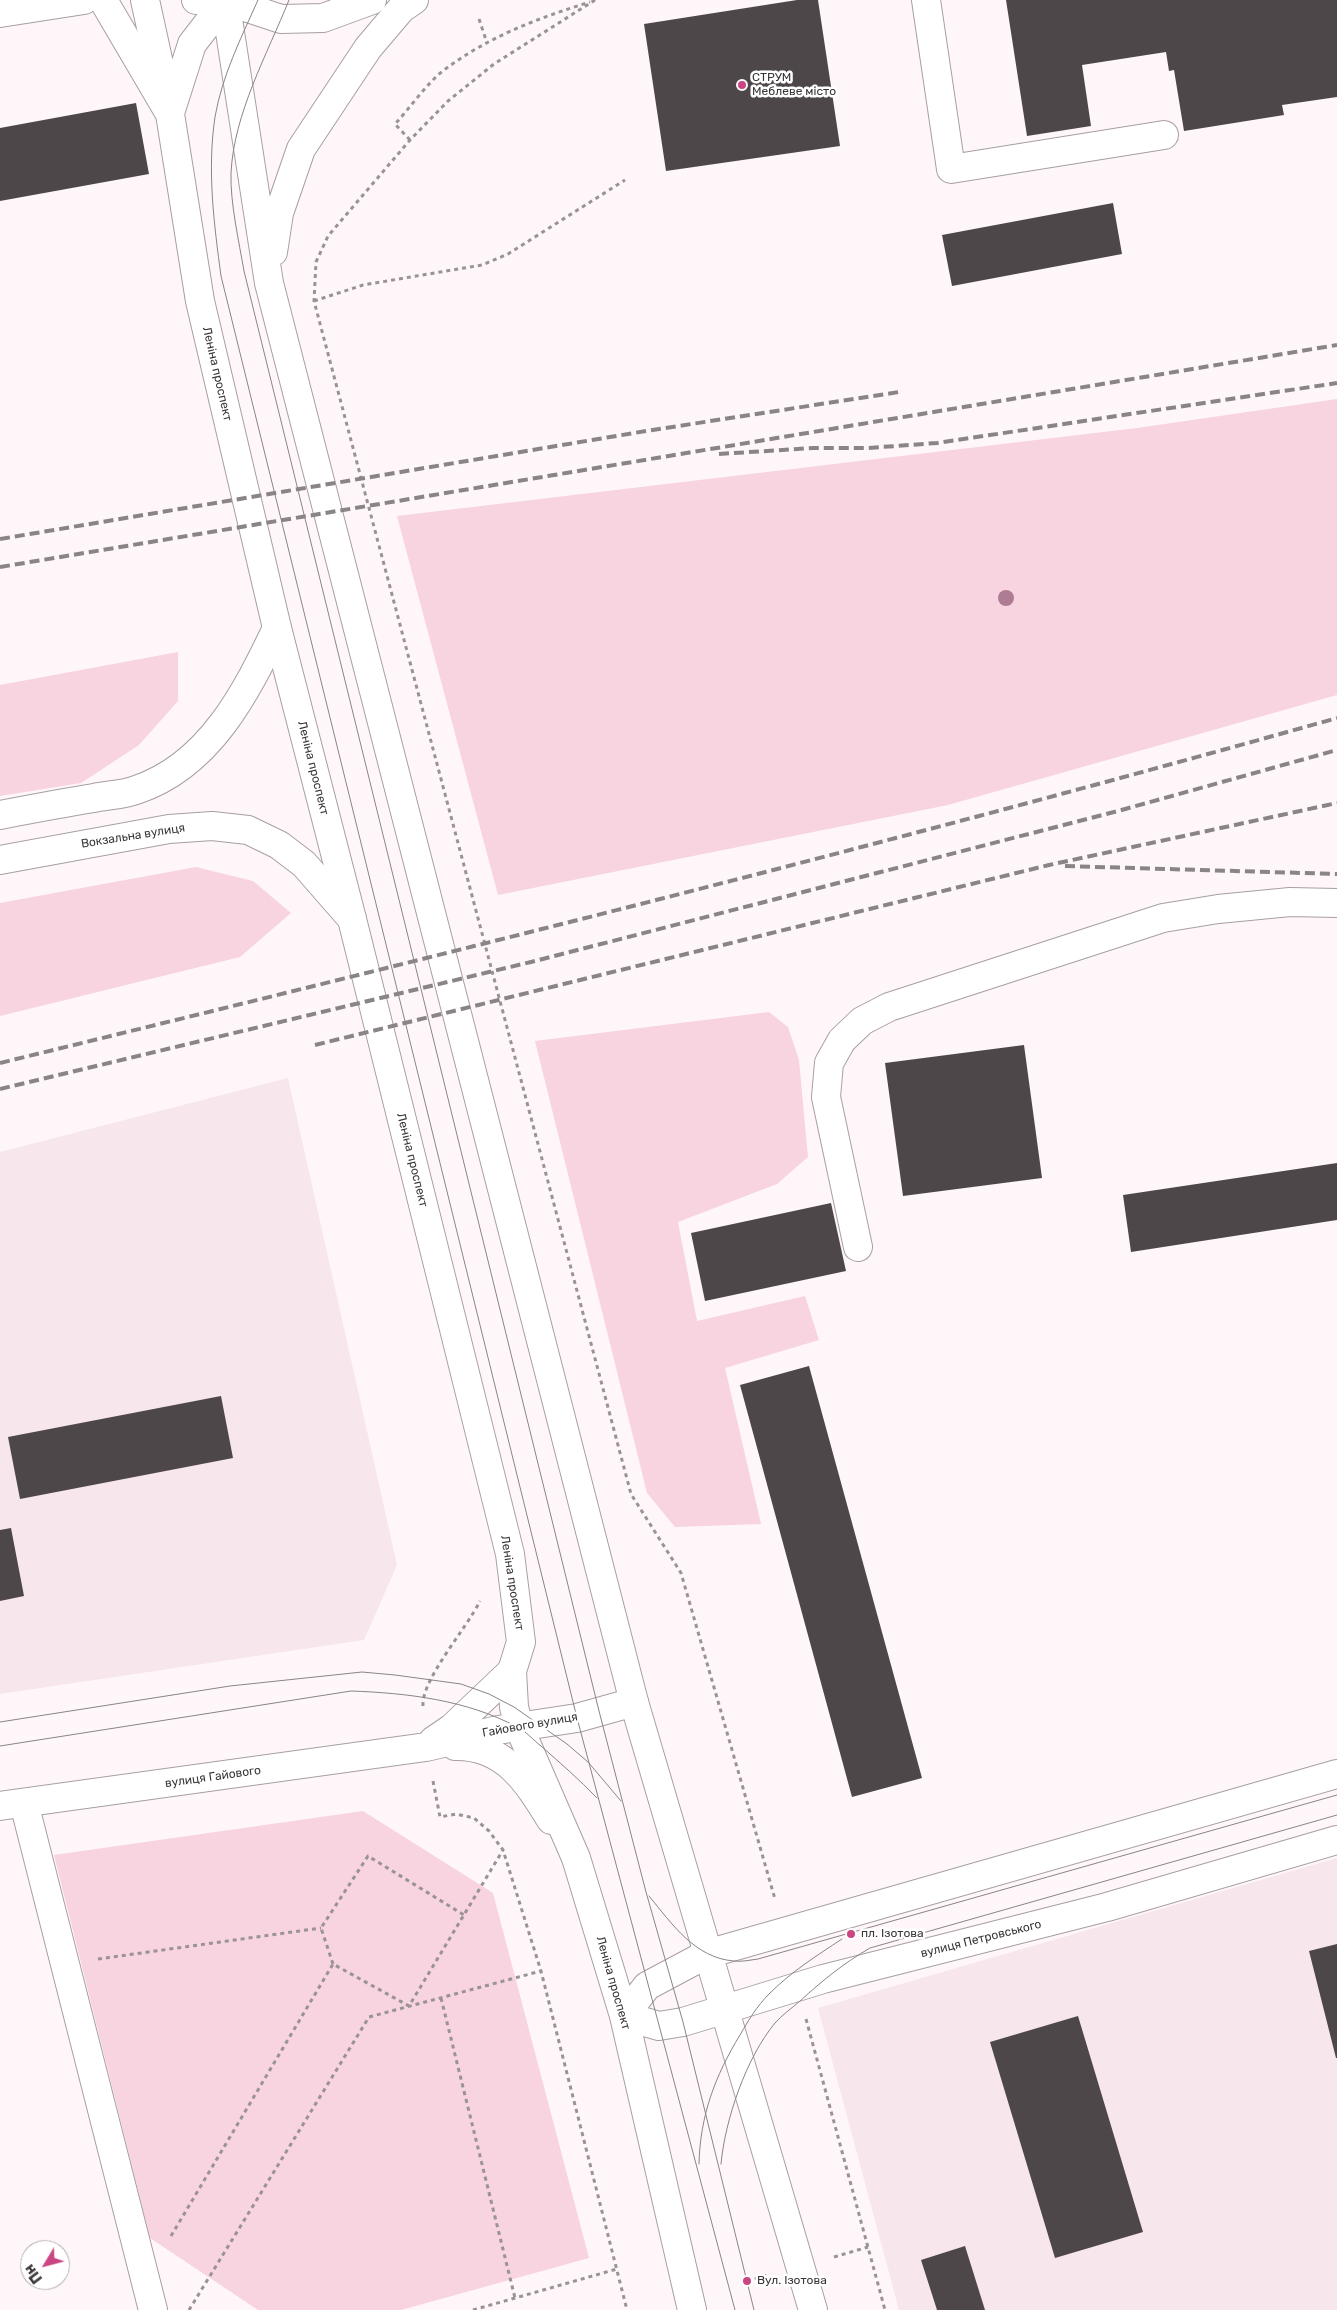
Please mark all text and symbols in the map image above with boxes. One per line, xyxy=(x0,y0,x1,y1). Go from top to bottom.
place label: СТРУМ Меблеве місто xyxy=(752,71,836,99)
marker: СТРУМ Меблеве місто xyxy=(736,79,748,91)
street label: Леніна проспект xyxy=(199,325,235,423)
street label: Леніна проспект xyxy=(294,719,332,817)
street label: Вокзальна вулиця xyxy=(80,821,186,851)
street label: Леніна проспект xyxy=(393,1111,431,1209)
street label: Леніна проспект xyxy=(497,1534,527,1632)
street label: Гайового вулиця xyxy=(481,1710,579,1740)
street label: вулиця Гайового xyxy=(164,1763,262,1791)
street label: вулиця Петровського xyxy=(919,1917,1043,1961)
place label: пл. Ізотова xyxy=(861,1927,924,1941)
marker: пл. Ізотова xyxy=(845,1928,857,1940)
street label: Леніна проспект xyxy=(593,1935,633,2031)
north arrow xyxy=(20,2240,70,2290)
text: Пн xyxy=(21,2261,46,2287)
place label: Вул. Ізотова xyxy=(757,2274,827,2288)
marker: Вул. Ізотова xyxy=(741,2275,753,2287)

